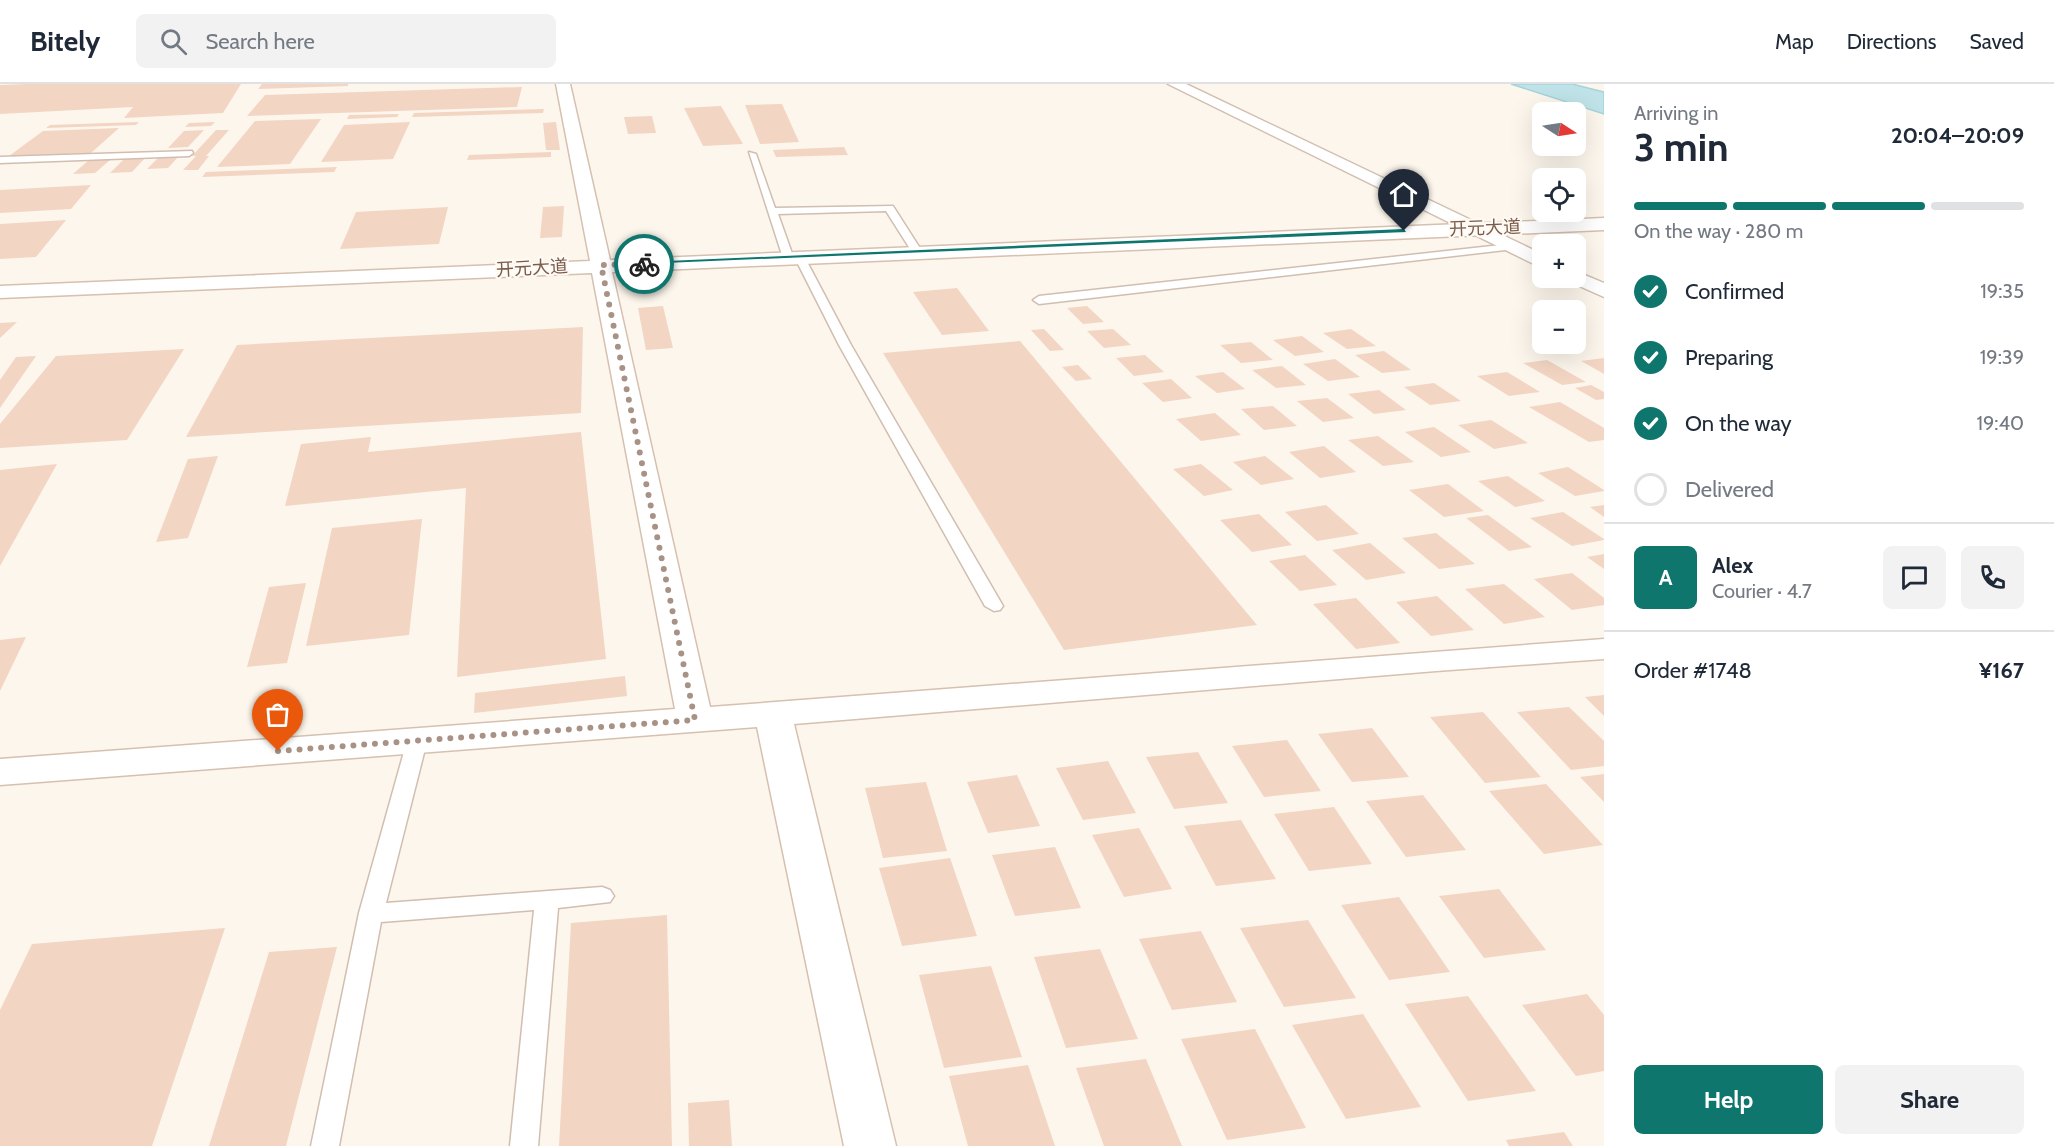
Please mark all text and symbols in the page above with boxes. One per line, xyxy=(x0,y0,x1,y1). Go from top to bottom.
search box xyxy=(136,14,556,68)
text: Bitely xyxy=(30,24,100,58)
icon: search xyxy=(157,25,190,58)
text: Search here xyxy=(205,28,315,55)
text: Map xyxy=(1775,29,1814,54)
text: Directions xyxy=(1847,29,1936,54)
text: Saved xyxy=(1969,29,2024,54)
text: Arriving in xyxy=(1634,101,1718,125)
north arrow xyxy=(1532,102,1586,156)
map controls xyxy=(1532,102,1586,354)
text: 20:04–20:09 xyxy=(1891,122,2024,149)
text: 3 min xyxy=(1634,123,1729,171)
button: locate xyxy=(1532,168,1586,222)
pin xyxy=(1378,169,1429,231)
icon: home xyxy=(1387,178,1420,211)
street label: 开元大道 xyxy=(1449,216,1521,240)
text: On the way · 280 m xyxy=(1634,219,1803,243)
courier xyxy=(614,234,674,294)
button: + xyxy=(1532,234,1586,288)
icon: bike xyxy=(628,248,661,281)
street label: 开元大道 xyxy=(495,255,569,281)
icon: check xyxy=(1634,275,1667,308)
text: Confirmed xyxy=(1685,278,1784,305)
text: 19:35 xyxy=(1980,279,2024,303)
button: − xyxy=(1532,300,1586,354)
icon: check xyxy=(1634,341,1667,374)
text: Preparing xyxy=(1685,344,1773,371)
text: 19:39 xyxy=(1980,345,2024,369)
icon: check xyxy=(1634,407,1667,440)
text: On the way xyxy=(1685,410,1792,437)
text: 19:40 xyxy=(1976,411,2024,435)
text: Delivered xyxy=(1685,476,1774,503)
button: chat xyxy=(1883,546,1946,609)
button: phone xyxy=(1961,546,2024,609)
text: Alex xyxy=(1712,552,1753,579)
text: A xyxy=(1659,564,1672,591)
text: Courier · 4.7 xyxy=(1712,579,1812,603)
text: Order #1748 xyxy=(1634,657,1752,684)
text: ¥167 xyxy=(1979,657,2024,684)
pin xyxy=(252,689,303,751)
icon: bag xyxy=(261,698,294,731)
button: Help xyxy=(1634,1065,1823,1134)
button: Share xyxy=(1835,1065,2024,1134)

